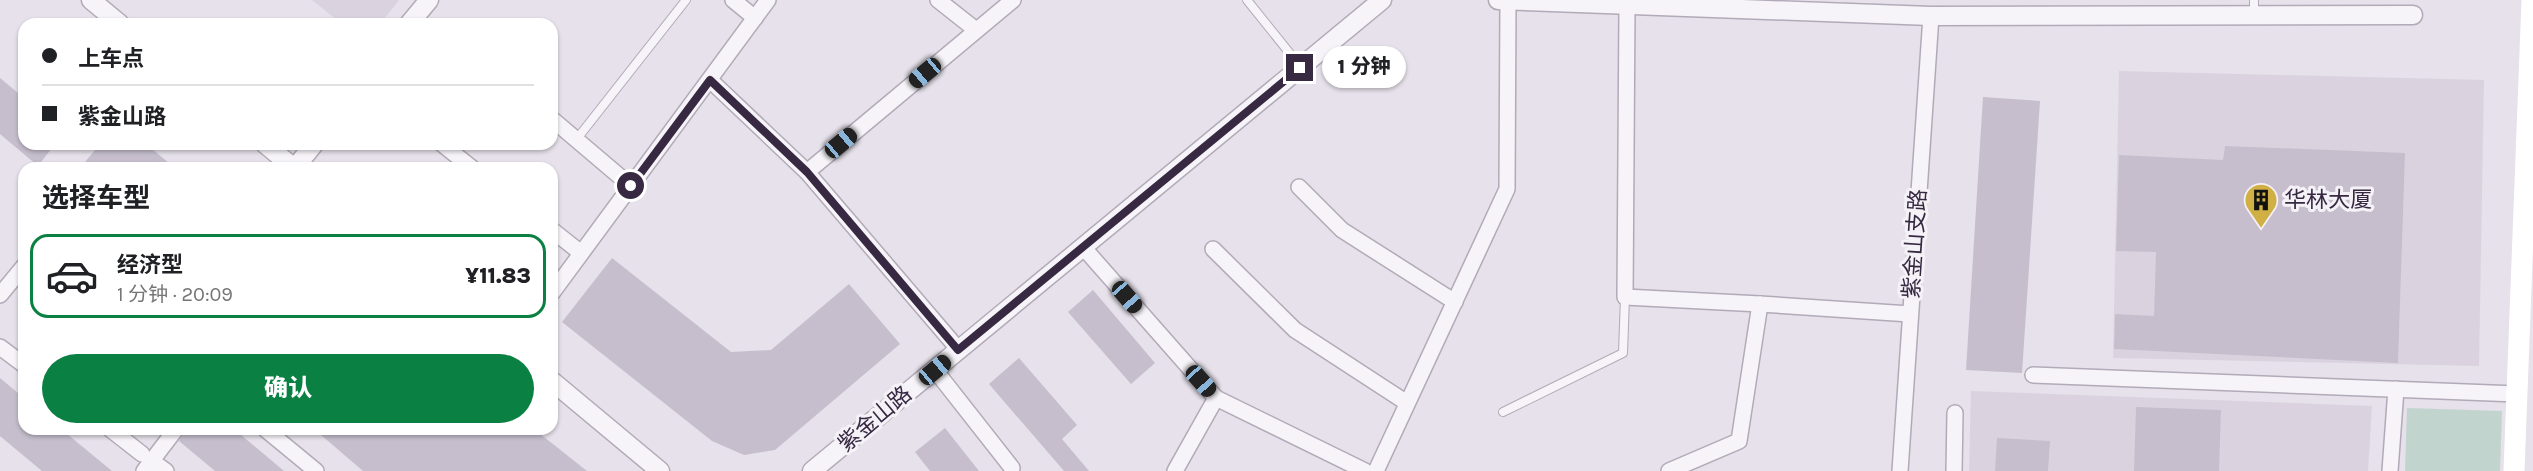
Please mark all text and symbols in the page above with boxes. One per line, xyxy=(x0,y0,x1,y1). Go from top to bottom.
text: 上车点 xyxy=(78,46,144,72)
callout: 1 分钟 xyxy=(1321,47,1405,89)
route end xyxy=(1286,54,1313,81)
car xyxy=(905,55,945,91)
text: 1 分钟 xyxy=(1337,55,1391,78)
text: 紫金山路 xyxy=(78,104,166,130)
car xyxy=(821,125,861,161)
route start xyxy=(617,172,644,199)
text: 选择车型 xyxy=(42,182,150,214)
building icon: 华林大厦 xyxy=(2243,182,2279,229)
place label: 华林大厦 xyxy=(2284,187,2372,213)
street label: 紫金山支路 xyxy=(1898,188,1932,300)
icon: car xyxy=(45,249,99,303)
text: 经济型 xyxy=(117,252,183,278)
text: ¥11.83 xyxy=(465,263,531,289)
car xyxy=(1108,278,1146,316)
text: 1 分钟 · 20:09 xyxy=(117,283,233,306)
car xyxy=(915,352,955,388)
button: 确认 xyxy=(42,354,534,423)
car xyxy=(1182,362,1220,400)
street label: 紫金山路 xyxy=(833,381,917,457)

